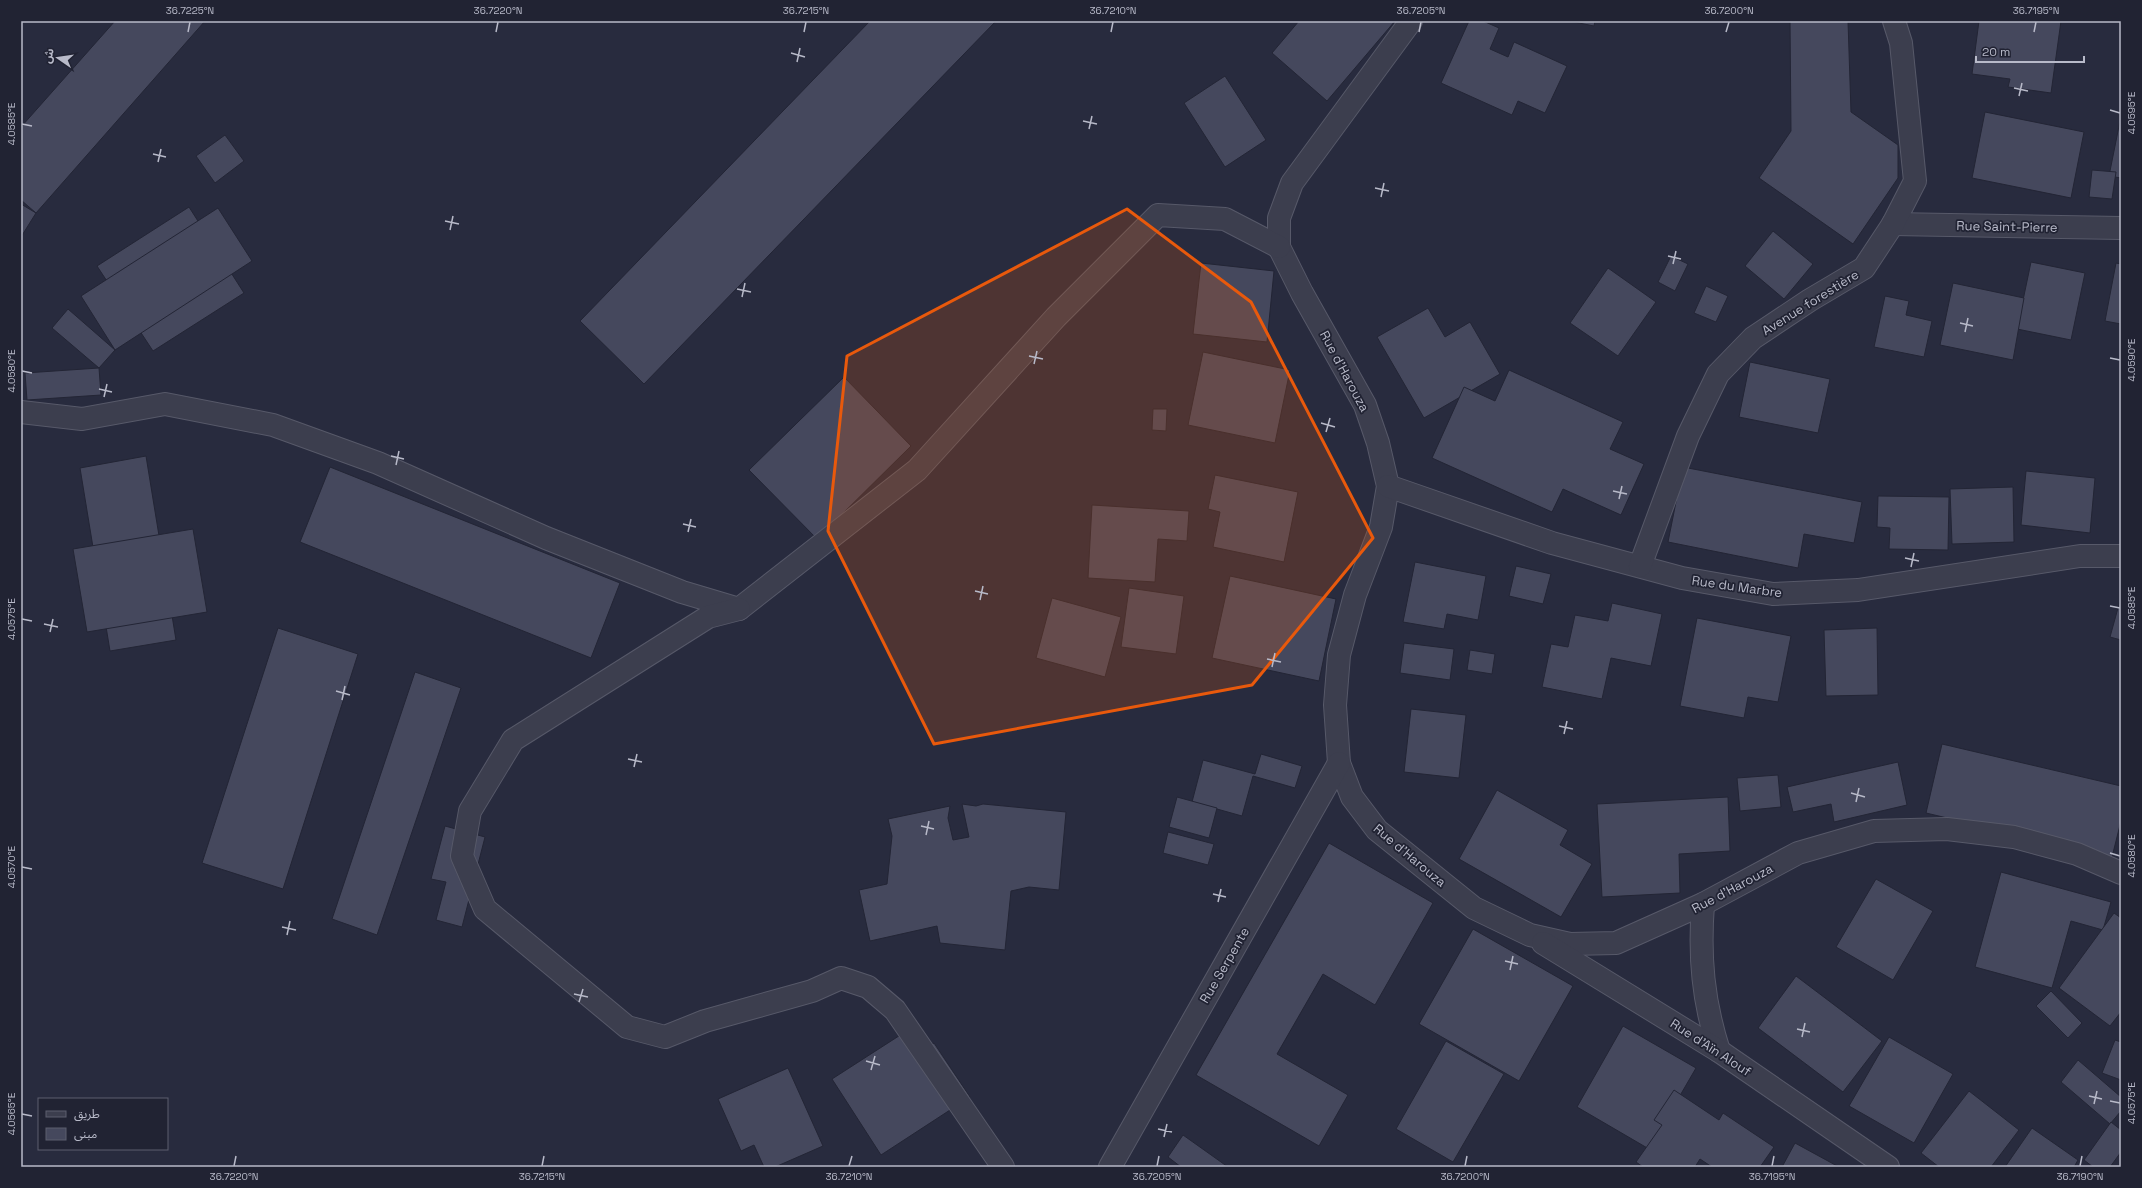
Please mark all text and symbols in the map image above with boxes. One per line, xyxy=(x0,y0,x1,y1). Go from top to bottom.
text: 36.7225°N xyxy=(166,4,214,17)
text: 36.7220°N xyxy=(474,4,522,17)
text: 36.7215°N xyxy=(783,4,829,17)
text: 36.7210°N xyxy=(1090,4,1136,17)
text: 36.7205°N xyxy=(1397,4,1445,17)
text: 36.7200°N xyxy=(1704,4,1754,17)
text: 36.7195°N xyxy=(2013,4,2059,17)
north arrow xyxy=(38,38,78,78)
scale bar xyxy=(1976,38,2084,64)
text: 20 m xyxy=(1982,44,2010,60)
text: ش xyxy=(40,47,57,65)
text: 4.0595°E xyxy=(2125,91,2138,134)
text: 4.0585°E xyxy=(5,102,18,145)
street label: Rue Saint-Pierre xyxy=(1956,217,2058,236)
street label: Avenue forestière xyxy=(1759,266,1862,339)
street label: Rue d'Harouza xyxy=(1316,328,1373,415)
text: 4.0590°E xyxy=(2125,338,2138,382)
text: 4.0580°E xyxy=(5,349,18,393)
street label: Rue du Marbre xyxy=(1691,572,1783,601)
text: 4.0585°E xyxy=(2125,586,2138,629)
text: 4.0575°E xyxy=(5,598,18,640)
street label: Rue d'Harouza xyxy=(1370,820,1450,891)
text: 4.0580°E xyxy=(2125,834,2138,878)
text: 4.0570°E xyxy=(5,845,18,888)
street label: Rue d'Harouza xyxy=(1689,860,1776,917)
street label: Rue Serpente xyxy=(1196,924,1253,1006)
street label: Rue d'Aïn Alouf xyxy=(1667,1015,1755,1080)
text: 4.0575°E xyxy=(2125,1082,2138,1124)
text: 4.0565°E xyxy=(5,1092,18,1135)
legend xyxy=(38,1098,168,1150)
text: طريق xyxy=(74,1106,100,1122)
text: مبنى xyxy=(74,1126,97,1142)
text: 36.7220°N xyxy=(210,1170,258,1183)
text: 36.7215°N xyxy=(519,1170,565,1183)
text: 36.7210°N xyxy=(826,1170,872,1183)
text: 36.7205°N xyxy=(1133,1170,1181,1183)
text: 36.7200°N xyxy=(1440,1170,1490,1183)
text: 36.7195°N xyxy=(1749,1170,1795,1183)
text: 36.7190°N xyxy=(2056,1170,2104,1183)

